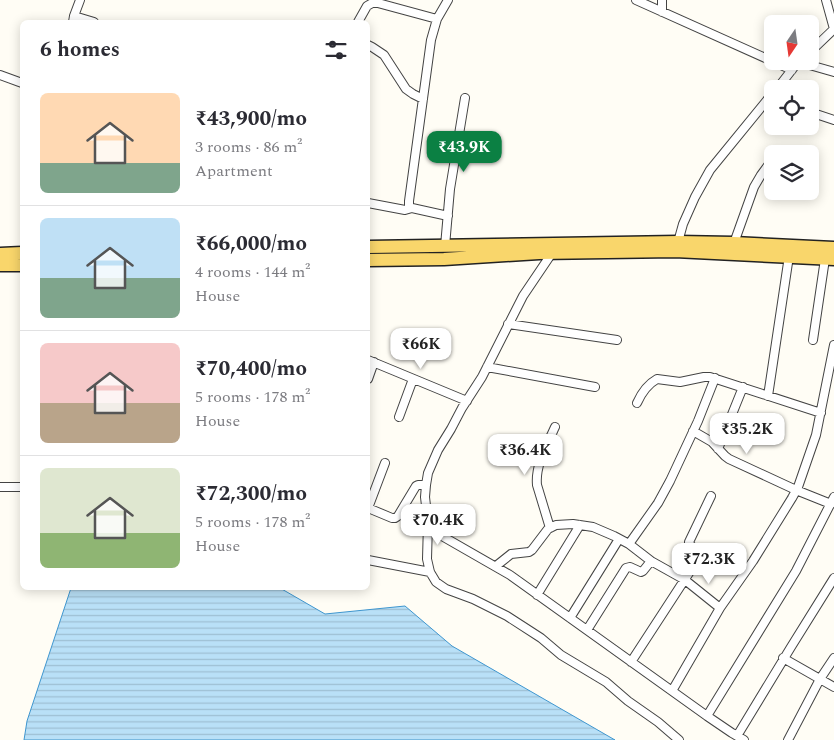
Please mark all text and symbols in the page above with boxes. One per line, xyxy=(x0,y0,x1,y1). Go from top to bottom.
north arrow xyxy=(764,15,819,70)
map controls xyxy=(764,15,819,200)
text: 6 homes xyxy=(40,34,120,66)
icon: filters xyxy=(322,36,350,64)
button: locate xyxy=(764,80,819,135)
text: ₹43,900/mo xyxy=(195,103,307,135)
icon: home xyxy=(80,113,140,173)
pin: ₹43.9K xyxy=(423,130,505,173)
text: 3 rooms · 86 m² xyxy=(195,135,302,159)
text: ₹43.9K xyxy=(438,135,490,159)
button: layers xyxy=(764,145,819,200)
text: Apartment xyxy=(195,159,273,183)
text: ₹66,000/mo xyxy=(195,228,307,260)
icon: home xyxy=(80,238,140,298)
text: 4 rooms · 144 m² xyxy=(195,260,310,284)
text: House xyxy=(195,284,240,308)
pin: ₹66K xyxy=(391,328,451,370)
text: ₹66K xyxy=(401,332,441,356)
text: ₹70,400/mo xyxy=(195,353,307,385)
icon: home xyxy=(80,363,140,423)
text: 5 rooms · 178 m² xyxy=(195,385,310,409)
text: House xyxy=(195,409,240,433)
pin: ₹35.2K xyxy=(706,412,788,455)
text: ₹35.2K xyxy=(721,417,773,441)
pin: ₹36.4K xyxy=(484,434,566,476)
text: ₹36.4K xyxy=(499,438,551,462)
text: ₹72,300/mo xyxy=(195,478,307,510)
icon: home xyxy=(80,488,140,548)
pin: ₹70.4K xyxy=(397,504,479,546)
text: ₹70.4K xyxy=(412,508,464,532)
text: 5 rooms · 178 m² xyxy=(195,510,310,534)
text: House xyxy=(195,534,240,558)
pin: ₹72.3K xyxy=(668,542,750,585)
text: ₹72.3K xyxy=(683,547,735,571)

